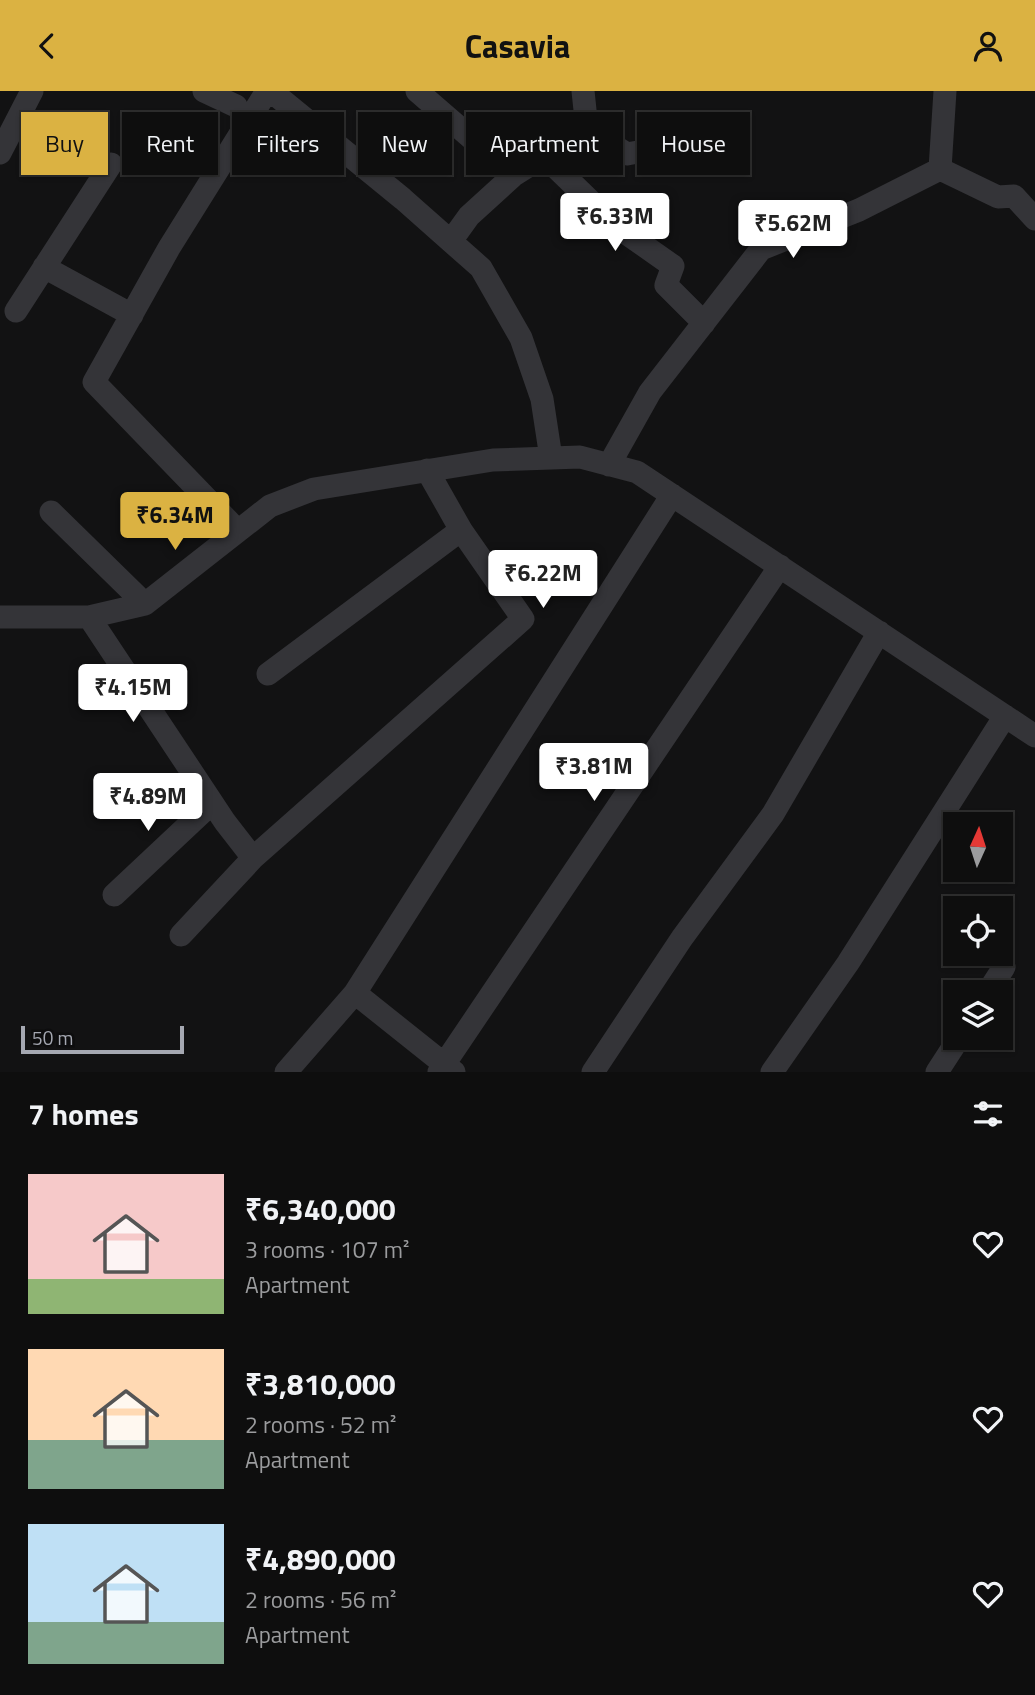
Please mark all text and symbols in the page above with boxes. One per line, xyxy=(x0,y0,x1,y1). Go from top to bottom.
text: Casavia xyxy=(465,22,570,70)
icon: back xyxy=(28,27,66,65)
icon: person xyxy=(969,27,1007,65)
chip: Buy xyxy=(21,112,108,175)
chip: Rent xyxy=(122,112,218,175)
chip: Filters xyxy=(232,112,344,175)
chip: New xyxy=(358,112,452,175)
chip: Apartment xyxy=(466,112,623,175)
chip: House xyxy=(637,112,750,175)
pin: ₹6.33M xyxy=(558,193,672,253)
text: ₹6.33M xyxy=(576,198,654,233)
pin: ₹5.62M xyxy=(736,201,850,260)
text: ₹5.62M xyxy=(754,205,832,240)
pin: ₹6.34M xyxy=(118,493,232,552)
text: ₹6.34M xyxy=(136,497,214,532)
pin: ₹6.22M xyxy=(486,551,600,610)
text: ₹6.22M xyxy=(504,555,582,590)
pin: ₹4.15M xyxy=(76,665,190,724)
text: ₹4.15M xyxy=(94,669,172,704)
pin: ₹3.81M xyxy=(537,743,651,803)
text: ₹3.81M xyxy=(555,748,633,783)
pin: ₹4.89M xyxy=(91,773,205,833)
text: ₹4.89M xyxy=(109,778,187,813)
north arrow xyxy=(943,812,1013,882)
map controls xyxy=(943,812,1013,1050)
button: locate xyxy=(943,896,1013,966)
button: layers xyxy=(943,980,1013,1050)
scale bar xyxy=(21,1023,184,1055)
text: 50 m xyxy=(32,1023,73,1052)
text: 7 homes xyxy=(28,1091,139,1137)
icon: filters xyxy=(969,1095,1007,1133)
text: ₹6,340,000 xyxy=(245,1186,396,1232)
icon: home xyxy=(84,1202,168,1286)
icon: heart xyxy=(969,1225,1007,1263)
text: 3 rooms · 107 m² xyxy=(245,1232,409,1267)
text: Apartment xyxy=(245,1267,350,1302)
text: ₹3,810,000 xyxy=(245,1361,396,1407)
icon: home xyxy=(84,1377,168,1461)
icon: heart xyxy=(969,1400,1007,1438)
text: 2 rooms · 52 m² xyxy=(245,1407,396,1442)
text: Apartment xyxy=(245,1442,350,1477)
text: ₹4,890,000 xyxy=(245,1536,396,1582)
icon: home xyxy=(84,1552,168,1636)
icon: heart xyxy=(969,1575,1007,1613)
text: 2 rooms · 56 m² xyxy=(245,1582,396,1617)
text: Apartment xyxy=(245,1617,350,1652)

